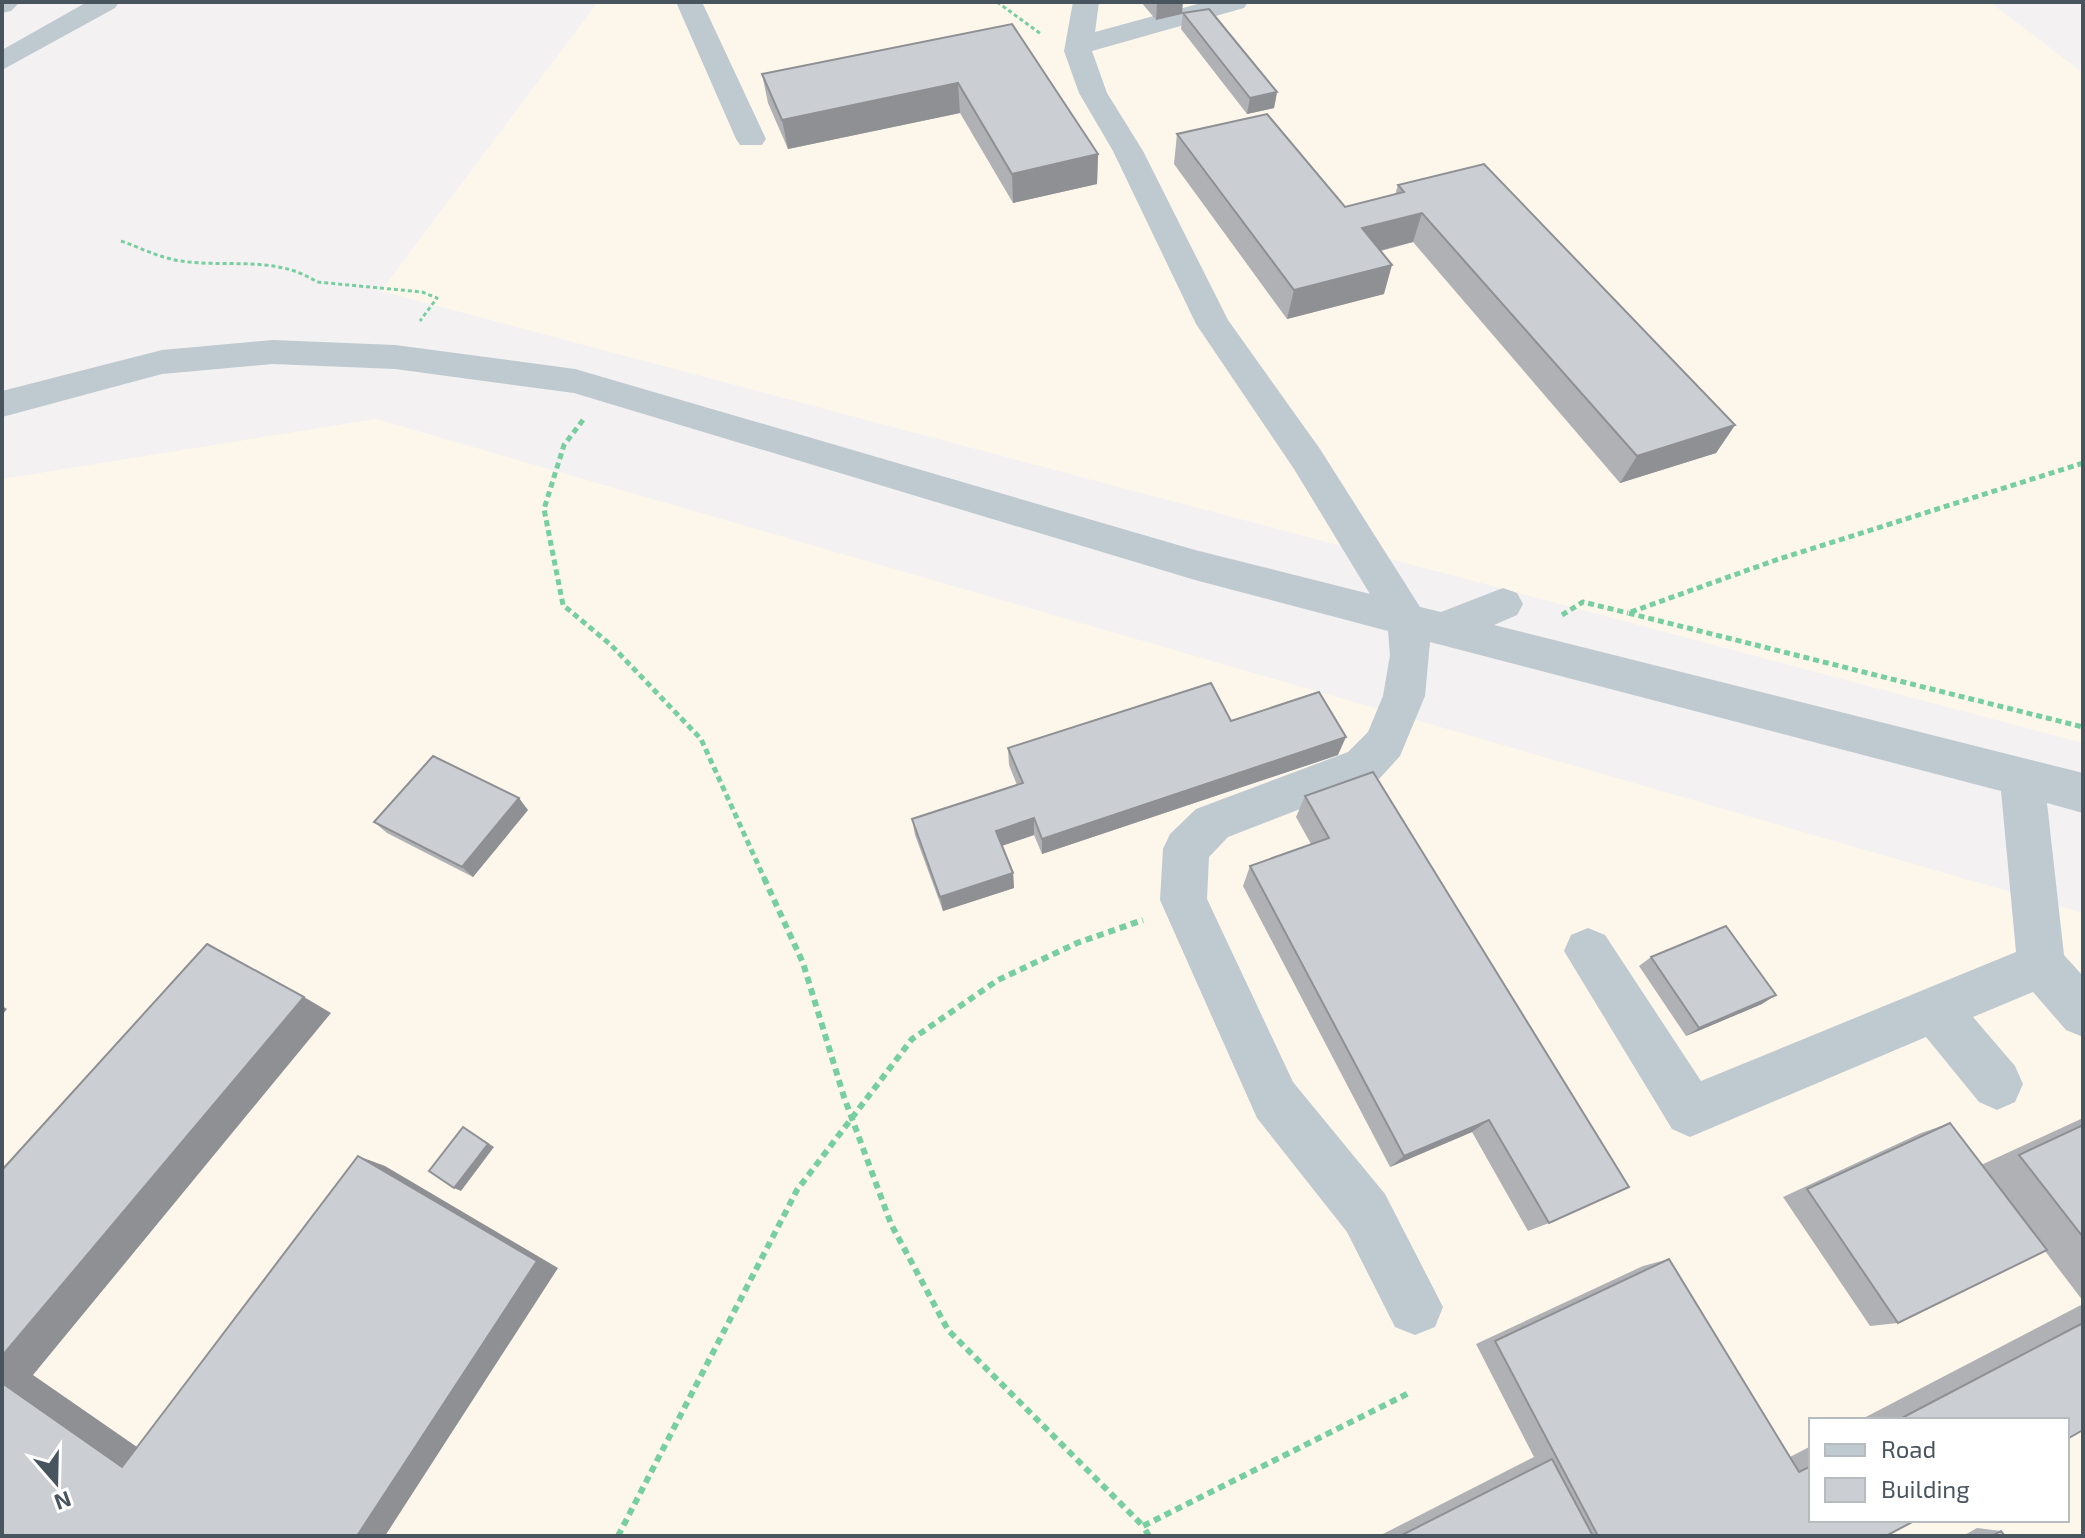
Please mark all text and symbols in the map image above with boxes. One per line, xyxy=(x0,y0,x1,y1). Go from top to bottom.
legend xyxy=(1809,1418,2069,1522)
text: Road xyxy=(1881,1434,1936,1463)
north arrow xyxy=(16,1442,96,1522)
text: Building xyxy=(1881,1474,1970,1503)
text: N xyxy=(51,1487,75,1517)

